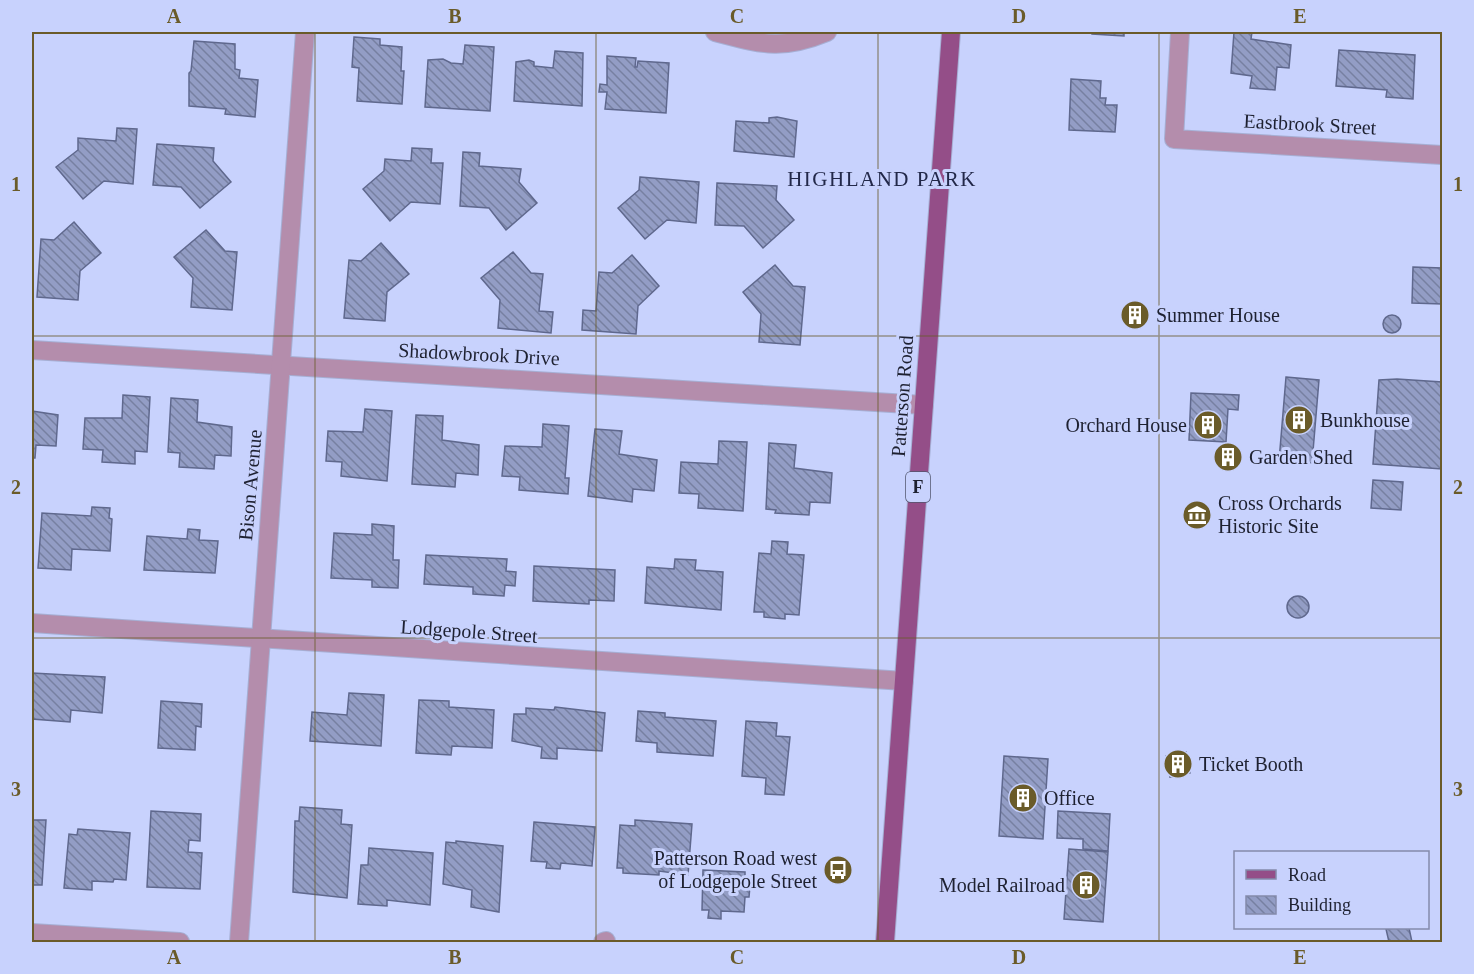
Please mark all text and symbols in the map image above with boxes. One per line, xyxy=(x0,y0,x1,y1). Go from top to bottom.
text: A xyxy=(167,5,182,27)
text: B xyxy=(448,5,462,27)
text: C xyxy=(730,5,744,27)
text: D xyxy=(1012,5,1026,27)
text: E xyxy=(1293,5,1307,27)
street label: Eastbrook Street xyxy=(1243,110,1377,138)
district label: HIGHLAND PARK xyxy=(787,167,977,191)
text: 1 xyxy=(11,173,21,195)
text: 1 xyxy=(1453,173,1463,195)
building icon: Summer House xyxy=(1119,299,1151,331)
place label: Summer House xyxy=(1156,304,1280,326)
street label: Patterson Road xyxy=(887,335,917,457)
street label: Shadowbrook Drive xyxy=(398,339,560,369)
building icon: Bunkhouse xyxy=(1283,404,1315,436)
building icon: Orchard House xyxy=(1192,409,1224,441)
place label: Bunkhouse xyxy=(1320,409,1410,431)
place label: Orchard House xyxy=(1065,414,1187,436)
street label: Bison Avenue xyxy=(234,428,266,541)
building icon: Garden Shed xyxy=(1212,441,1244,473)
place label: Garden Shed xyxy=(1249,446,1353,468)
road number: F xyxy=(906,472,930,502)
text: 2 xyxy=(11,476,21,498)
text: 2 xyxy=(1453,476,1463,498)
place label: Cross Orchards Historic Site xyxy=(1218,492,1342,537)
museum icon: Cross Orchards Historic Site xyxy=(1181,499,1213,531)
street label: Lodgepole Street xyxy=(400,615,539,648)
building icon: Ticket Booth xyxy=(1162,748,1194,780)
place label: Ticket Booth xyxy=(1199,753,1303,775)
text: 3 xyxy=(11,778,21,800)
text: 3 xyxy=(1453,778,1463,800)
building icon: Office xyxy=(1007,782,1039,814)
place label: Office xyxy=(1044,787,1095,809)
place label: Patterson Road west of Lodgepole Street xyxy=(654,847,817,893)
legend xyxy=(1234,851,1429,929)
bus stop icon: Patterson Road west of Lodgepole Street xyxy=(822,854,854,886)
text: Road xyxy=(1288,865,1326,885)
building icon: Model Railroad xyxy=(1070,869,1102,901)
place label: Model Railroad xyxy=(939,874,1065,896)
text: Building xyxy=(1288,895,1351,915)
text: A xyxy=(167,946,182,968)
text: B xyxy=(448,946,462,968)
text: C xyxy=(730,946,744,968)
text: D xyxy=(1012,946,1026,968)
text: E xyxy=(1293,946,1307,968)

